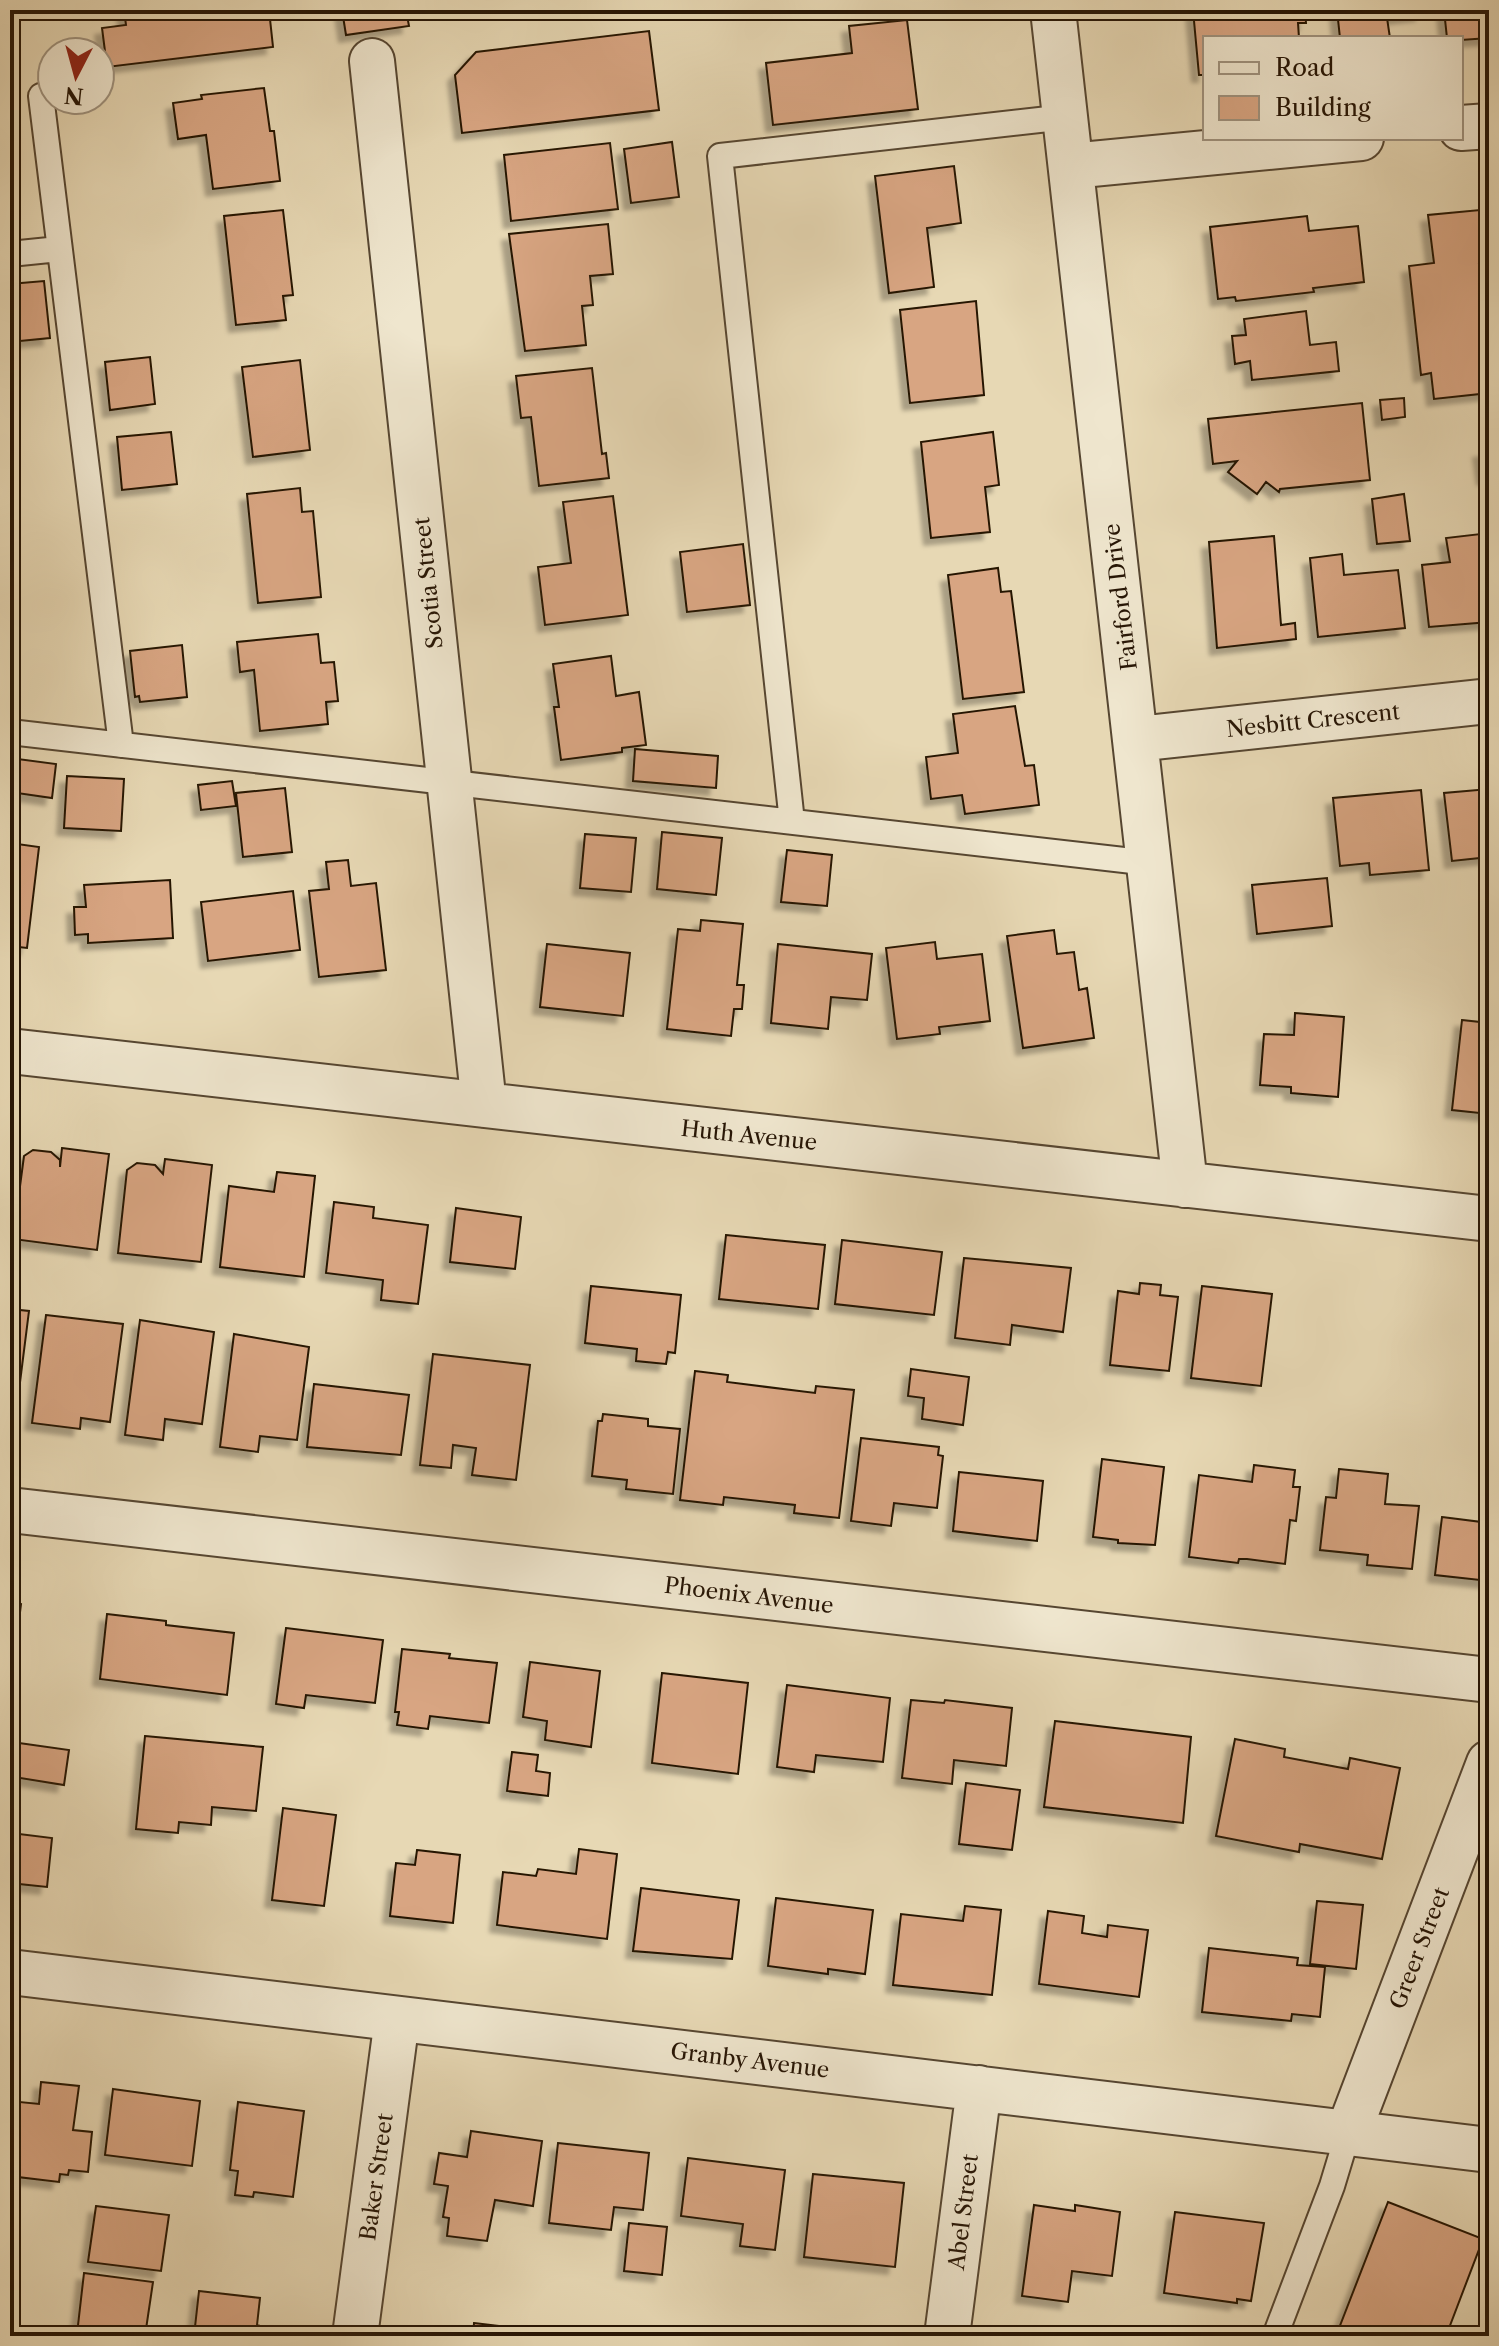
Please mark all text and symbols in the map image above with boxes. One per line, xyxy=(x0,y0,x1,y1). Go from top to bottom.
north arrow xyxy=(36,36,116,116)
legend xyxy=(1203,36,1463,140)
text: Road xyxy=(1275,53,1335,82)
text: N xyxy=(63,81,85,110)
text: Building xyxy=(1275,93,1371,122)
street label: Scotia Street xyxy=(408,516,449,650)
street label: Fairford Drive xyxy=(1098,522,1143,672)
street label: Nesbitt Crescent xyxy=(1225,698,1401,743)
street label: Huth Avenue xyxy=(680,1115,818,1156)
street label: Phoenix Avenue xyxy=(663,1572,835,1619)
street label: Greer Street xyxy=(1384,1883,1455,2013)
street label: Granby Avenue xyxy=(669,2037,831,2084)
street label: Baker Street xyxy=(354,2112,399,2242)
street label: Abel Street xyxy=(943,2152,984,2273)

